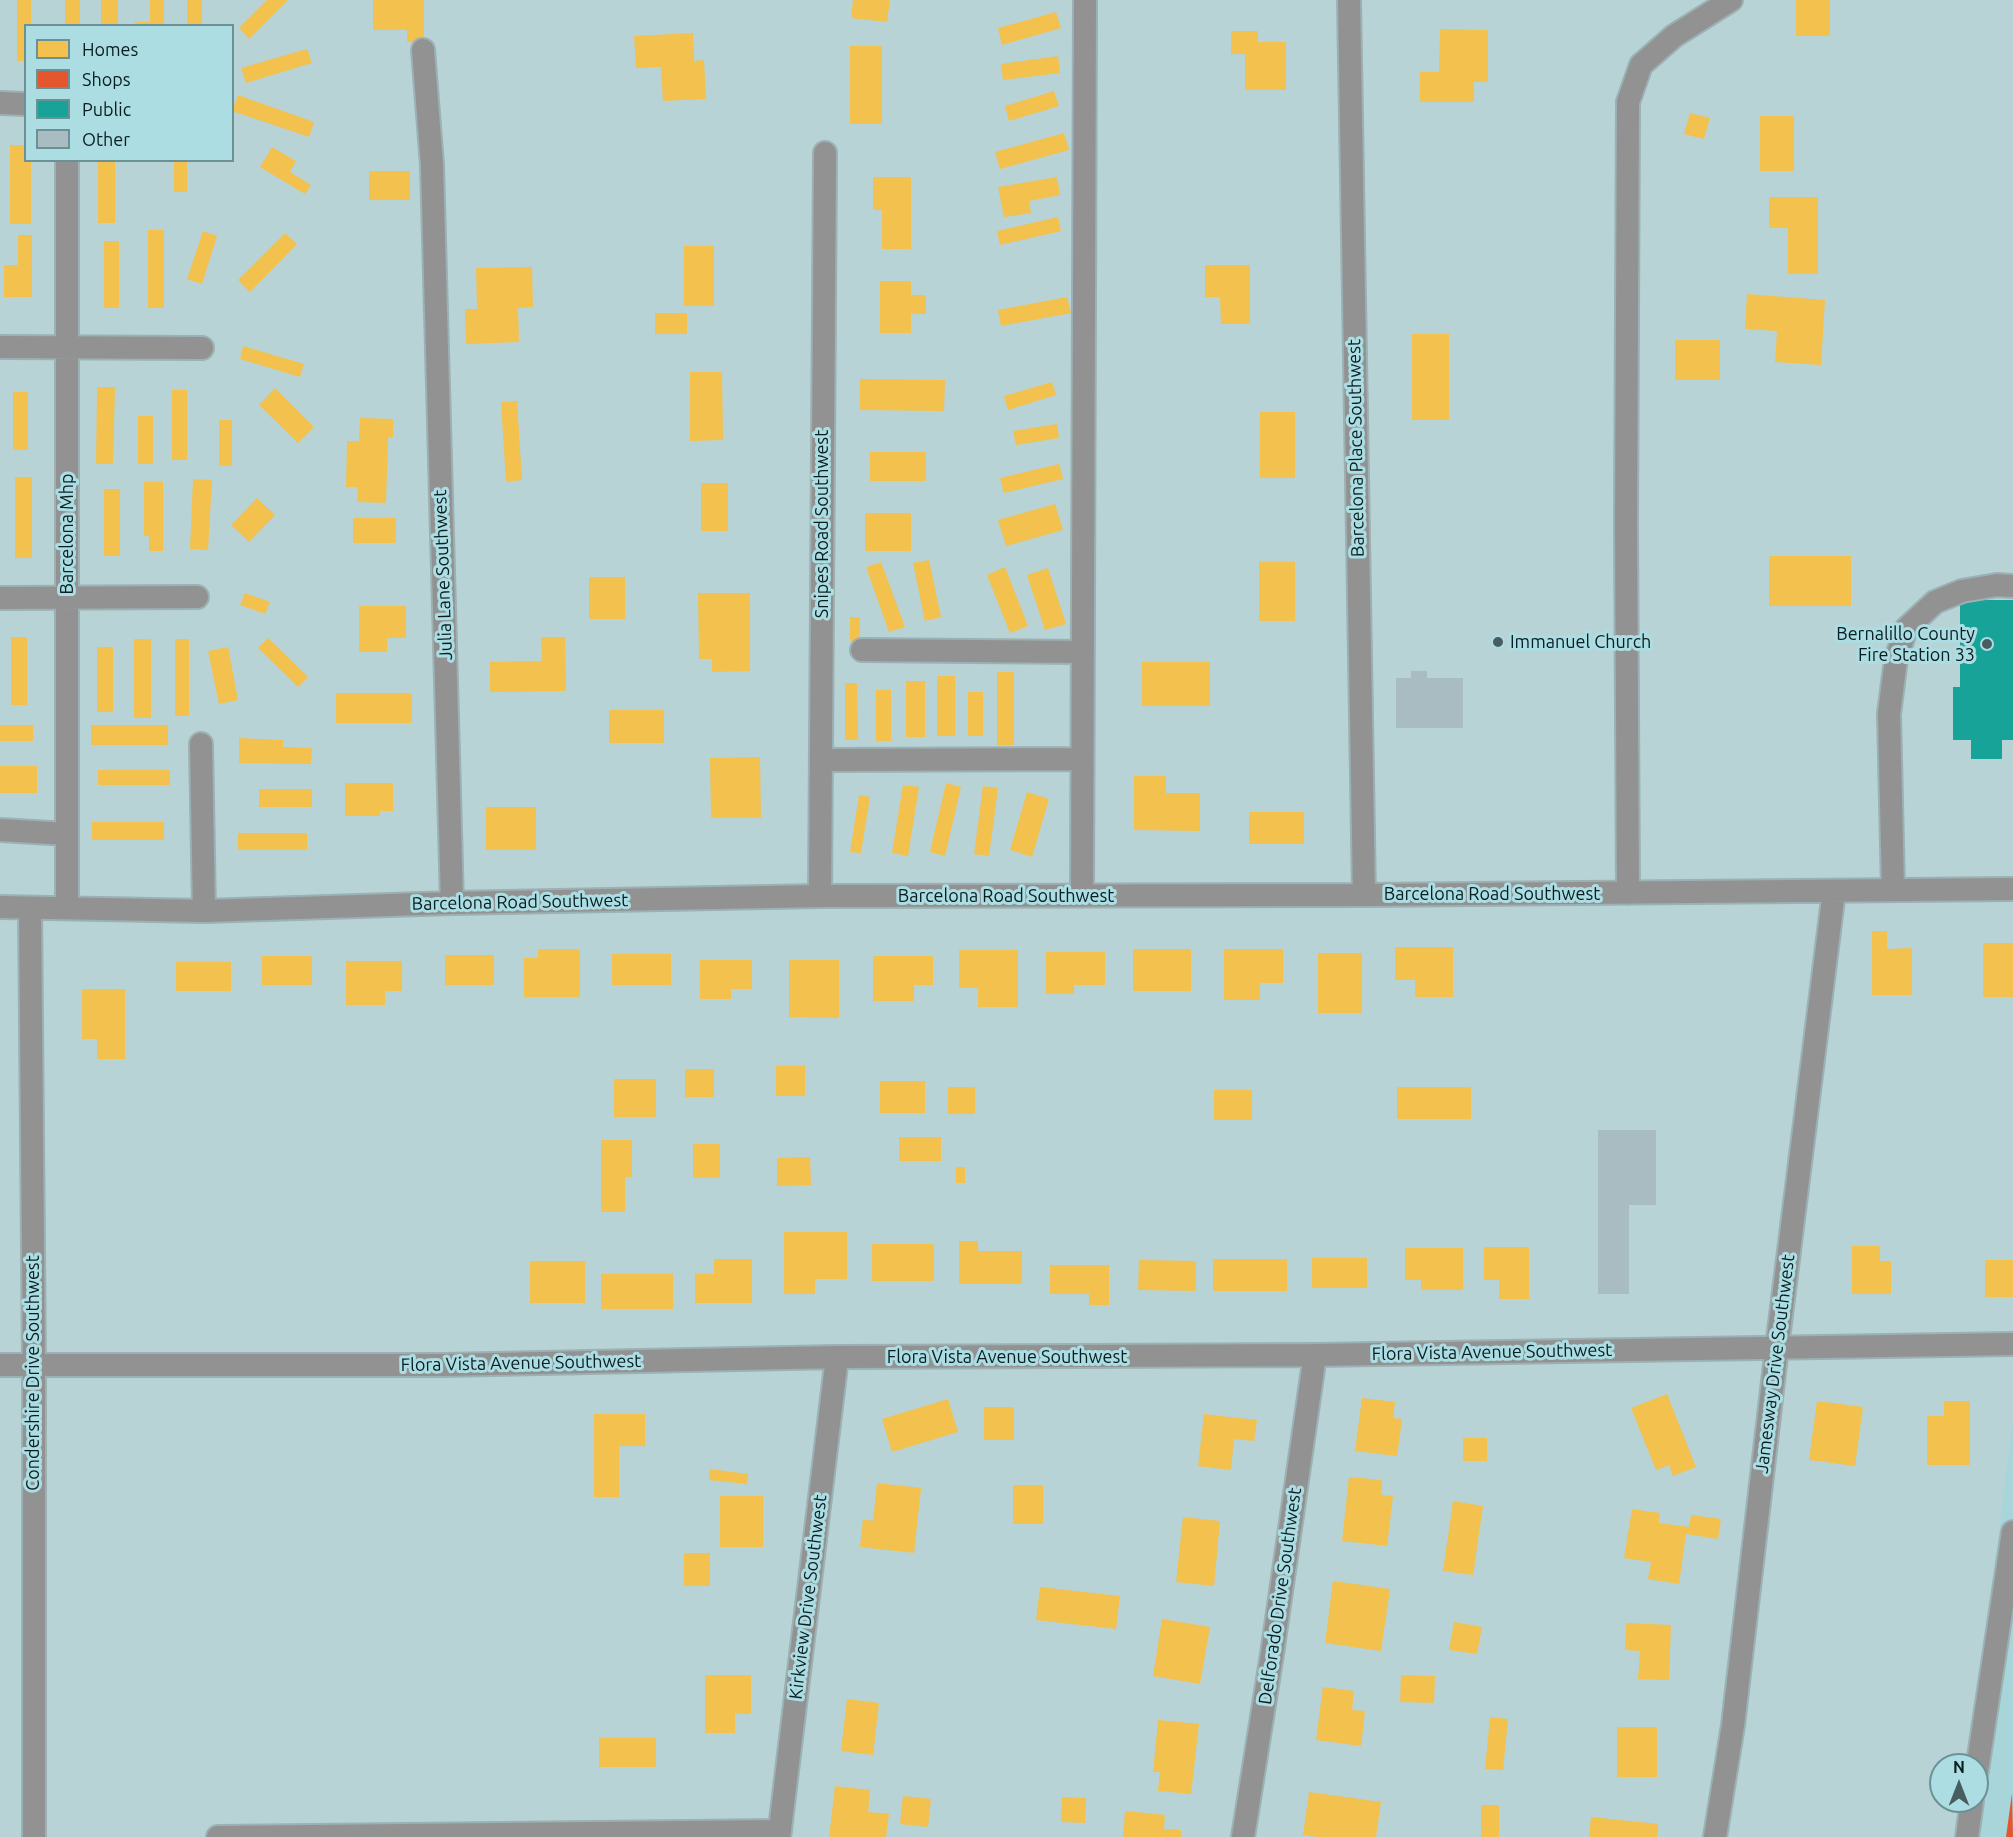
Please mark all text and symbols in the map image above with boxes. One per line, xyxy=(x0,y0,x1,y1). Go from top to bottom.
legend xyxy=(24,24,234,162)
text: Homes xyxy=(82,39,138,59)
text: Shops xyxy=(82,69,131,89)
text: Public xyxy=(82,99,131,119)
text: Other xyxy=(82,129,130,149)
street label: Barcelona Place Southwest xyxy=(1343,339,1369,557)
street label: Snipes Road Southwest xyxy=(811,430,833,618)
street label: Barcelona Mhp xyxy=(56,473,78,595)
street label: Julia Lane Southwest xyxy=(429,489,457,661)
place label: Bernalillo County Fire Station 33 xyxy=(1836,623,1975,666)
place label: Immanuel Church xyxy=(1510,631,1651,653)
marker: Immanuel Church xyxy=(1491,635,1505,649)
marker: Bernalillo County Fire Station 33 xyxy=(1980,637,1994,651)
street label: Barcelona Road Southwest xyxy=(1384,883,1600,905)
street label: Barcelona Road Southwest xyxy=(898,885,1114,907)
street label: Barcelona Road Southwest xyxy=(412,889,628,915)
street label: Jamesway Drive Southwest xyxy=(1751,1253,1799,1475)
street label: Condershire Drive Southwest xyxy=(22,1255,44,1491)
street label: Flora Vista Avenue Southwest xyxy=(1372,1339,1612,1365)
street label: Flora Vista Avenue Southwest xyxy=(887,1346,1127,1368)
street label: Flora Vista Avenue Southwest xyxy=(401,1350,641,1376)
street label: Delforado Drive Southwest xyxy=(1254,1486,1306,1706)
street label: Kirkview Drive Southwest xyxy=(785,1494,831,1700)
north arrow xyxy=(1929,1753,1989,1813)
text: N xyxy=(1953,1758,1965,1776)

